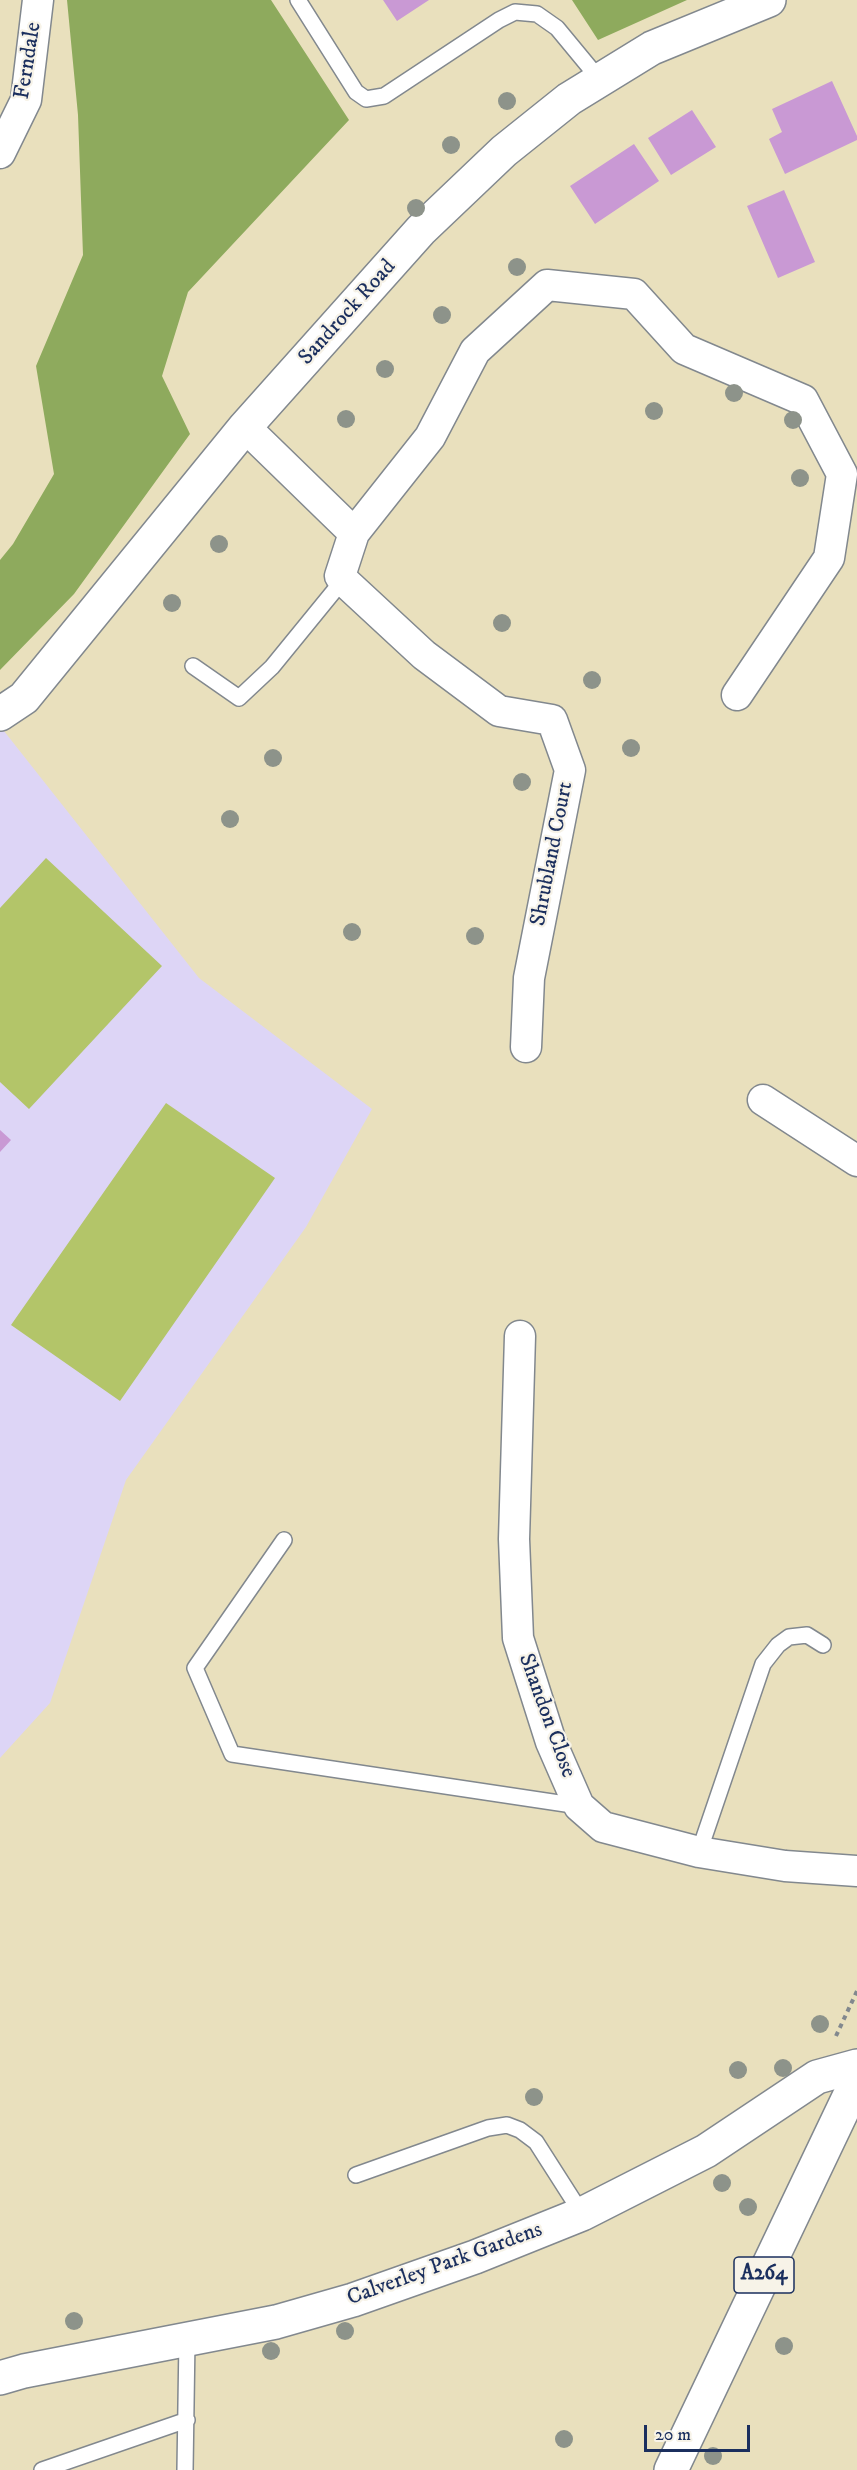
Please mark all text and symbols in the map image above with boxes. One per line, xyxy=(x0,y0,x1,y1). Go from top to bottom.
street label: Ferndale xyxy=(10,21,48,101)
street label: Sandrock Road xyxy=(294,255,402,371)
street label: Shrubland Court xyxy=(526,780,580,928)
street label: Shandon Close xyxy=(511,1650,581,1782)
street label: Calverley Park Gardens xyxy=(344,2217,546,2313)
road number: A264 xyxy=(734,2257,794,2293)
scale bar xyxy=(647,2413,754,2451)
text: 20 m xyxy=(655,2424,691,2446)

